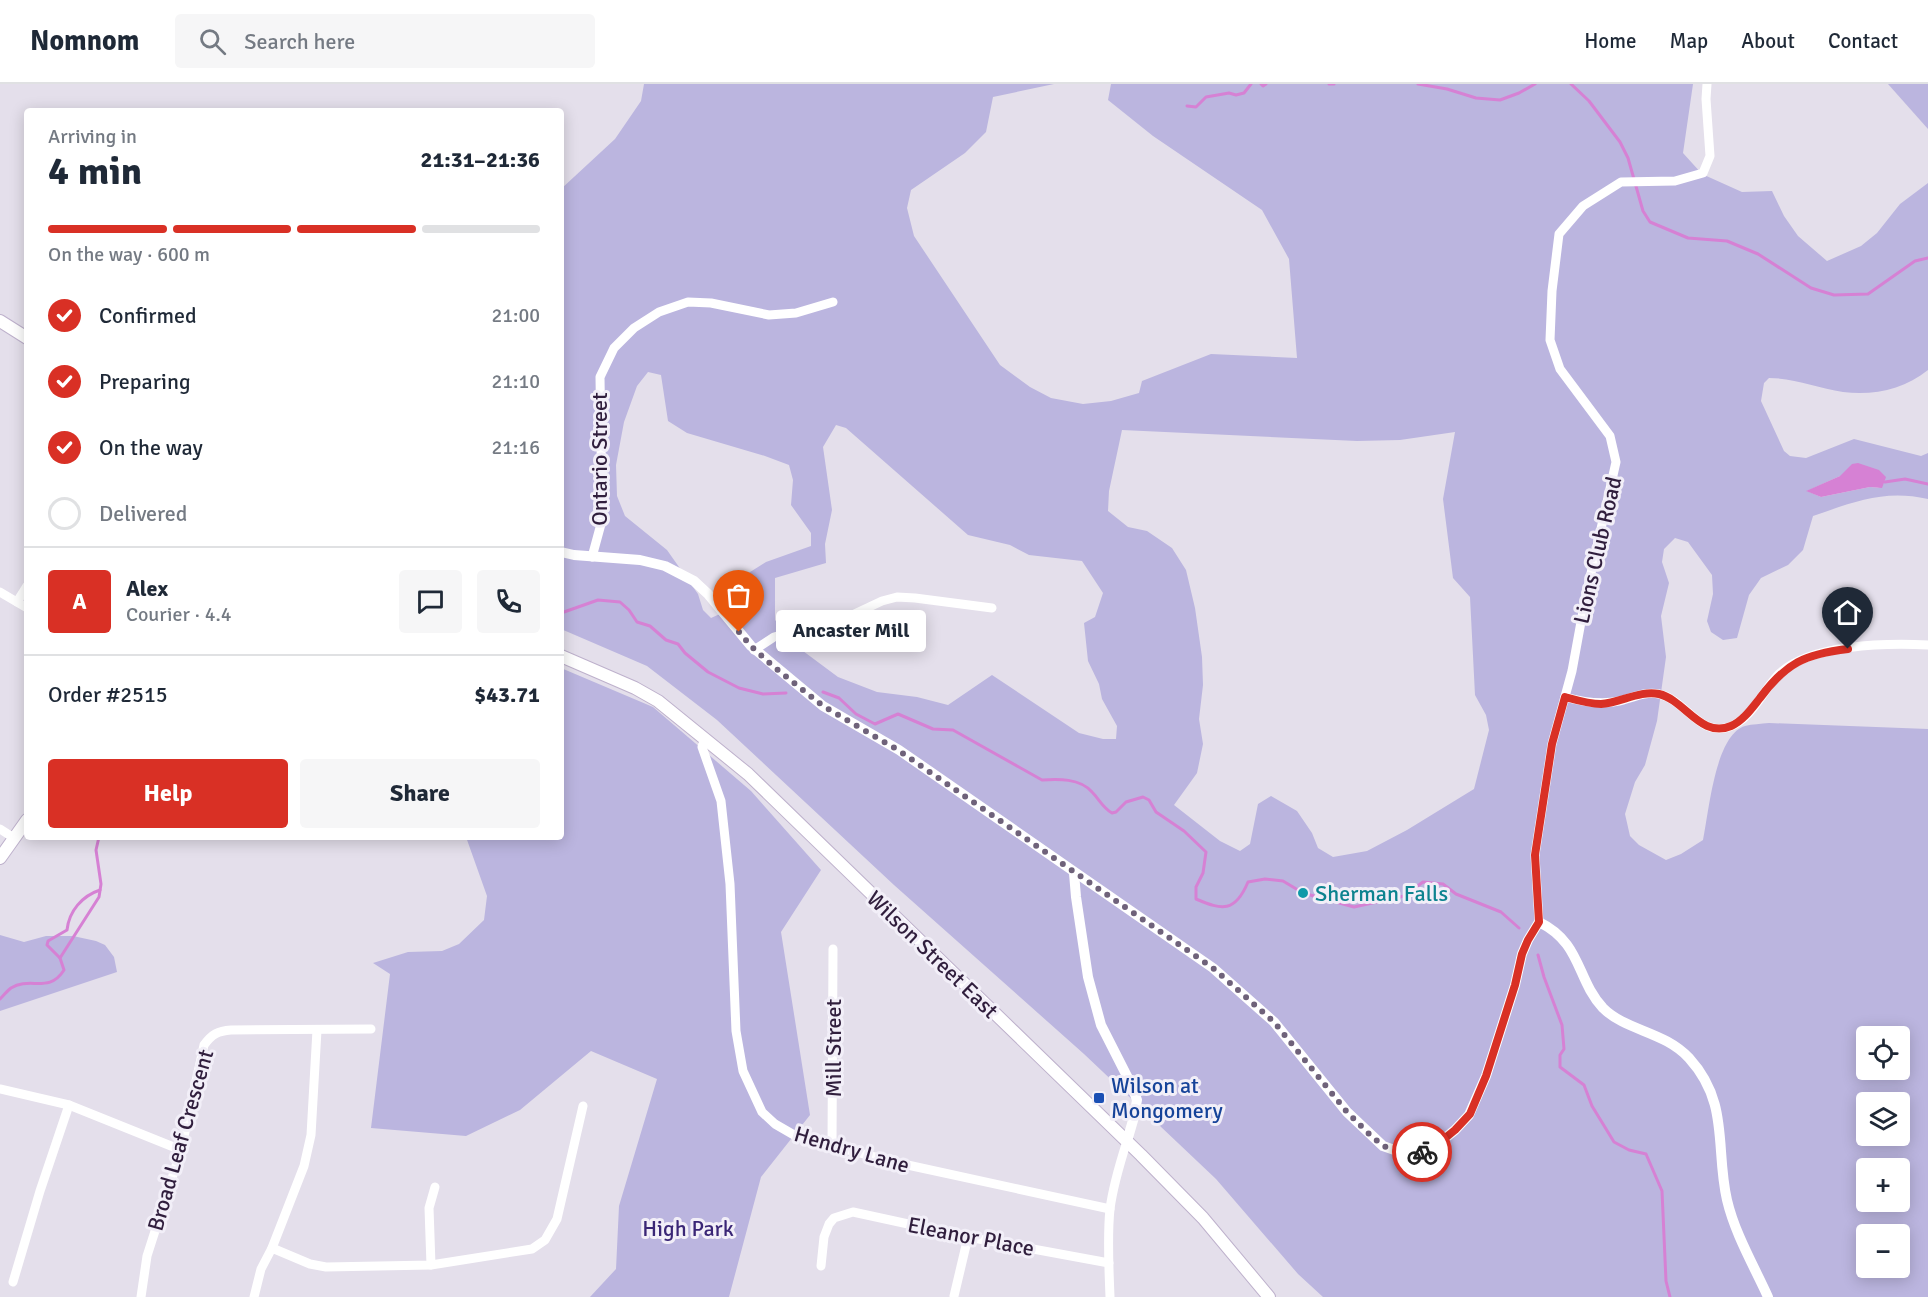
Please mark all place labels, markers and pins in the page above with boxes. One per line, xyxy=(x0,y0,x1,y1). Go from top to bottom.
pin xyxy=(713,570,764,632)
pin xyxy=(1822,587,1873,649)
callout: Ancaster Mill xyxy=(775,611,925,653)
place label: Sherman Falls xyxy=(1315,880,1448,907)
marker: Sherman Falls xyxy=(1296,886,1310,900)
place label: Wilson at Mongomery xyxy=(1111,1072,1223,1124)
marker: Wilson at Mongomery xyxy=(1092,1091,1106,1105)

